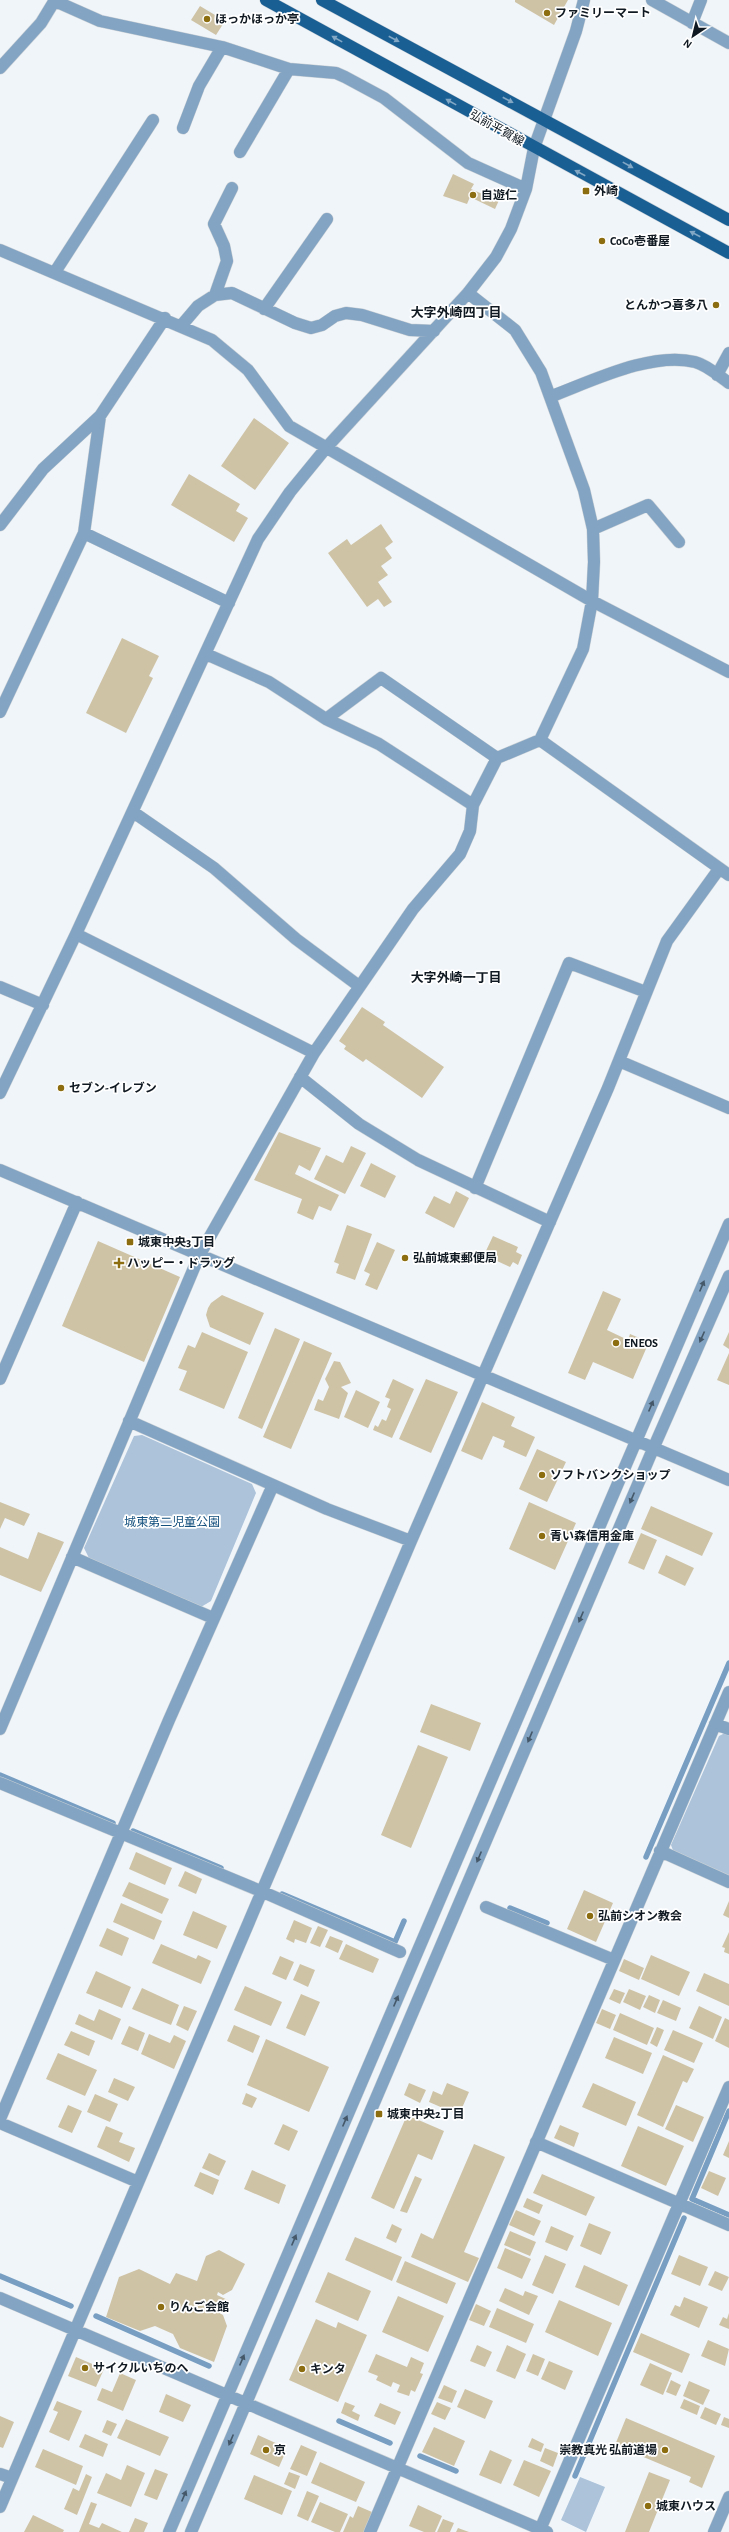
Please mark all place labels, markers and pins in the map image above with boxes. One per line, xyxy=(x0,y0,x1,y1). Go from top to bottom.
place label: ファミリーマート xyxy=(555,7,651,19)
marker: ファミリーマート xyxy=(542,8,552,18)
place label: ほっかほっか亭 xyxy=(215,13,299,25)
marker: ほっかほっか亭 xyxy=(202,14,212,24)
place label: 外崎 xyxy=(594,184,618,197)
marker: 外崎 xyxy=(581,186,591,196)
place label: 自遊仁 xyxy=(481,188,517,201)
marker: 自遊仁 xyxy=(468,190,478,200)
place label: CoCo壱番屋 xyxy=(610,234,670,247)
marker: CoCo壱番屋 xyxy=(597,236,607,246)
place label: とんかつ喜多八 xyxy=(624,298,708,311)
marker: とんかつ喜多八 xyxy=(711,300,721,310)
place label: セブン-イレブン xyxy=(69,1081,157,1094)
marker: セブン-イレブン xyxy=(56,1083,66,1093)
place label: 城東中央3丁目 xyxy=(138,1235,215,1248)
marker: 城東中央3丁目 xyxy=(125,1237,135,1247)
place label: 弘前城東郵便局 xyxy=(413,1251,497,1264)
marker: 弘前城東郵便局 xyxy=(400,1253,410,1263)
place label: ハッピー・ドラッグ xyxy=(127,1256,235,1269)
marker: ハッピー・ドラッグ xyxy=(114,1258,124,1268)
place label: ENEOS xyxy=(624,1337,658,1349)
marker: ENEOS xyxy=(611,1338,621,1348)
place label: ソフトバンクショップ xyxy=(550,1468,671,1481)
marker: ソフトバンクショップ xyxy=(537,1470,547,1480)
place label: 青い森信用金庫 xyxy=(550,1529,634,1542)
marker: 青い森信用金庫 xyxy=(537,1531,547,1541)
place label: 弘前シオン教会 xyxy=(598,1909,682,1922)
marker: 弘前シオン教会 xyxy=(585,1911,595,1921)
place label: 城東中央2丁目 xyxy=(387,2107,465,2120)
marker: 城東中央2丁目 xyxy=(374,2109,384,2119)
place label: りんご会館 xyxy=(169,2300,229,2313)
marker: りんご会館 xyxy=(156,2302,166,2312)
place label: サイクルいちのへ xyxy=(93,2361,188,2374)
place label: キンタ xyxy=(310,2362,346,2375)
marker: サイクルいちのへ xyxy=(80,2363,90,2373)
marker: キンタ xyxy=(297,2364,307,2374)
place label: 崇教真光 弘前道場 xyxy=(559,2443,657,2456)
place label: 京 xyxy=(274,2444,286,2456)
marker: 京 xyxy=(261,2445,271,2455)
marker: 崇教真光 弘前道場 xyxy=(660,2445,670,2455)
place label: 城東ハウス xyxy=(656,2499,716,2512)
marker: 城東ハウス xyxy=(643,2501,653,2511)

